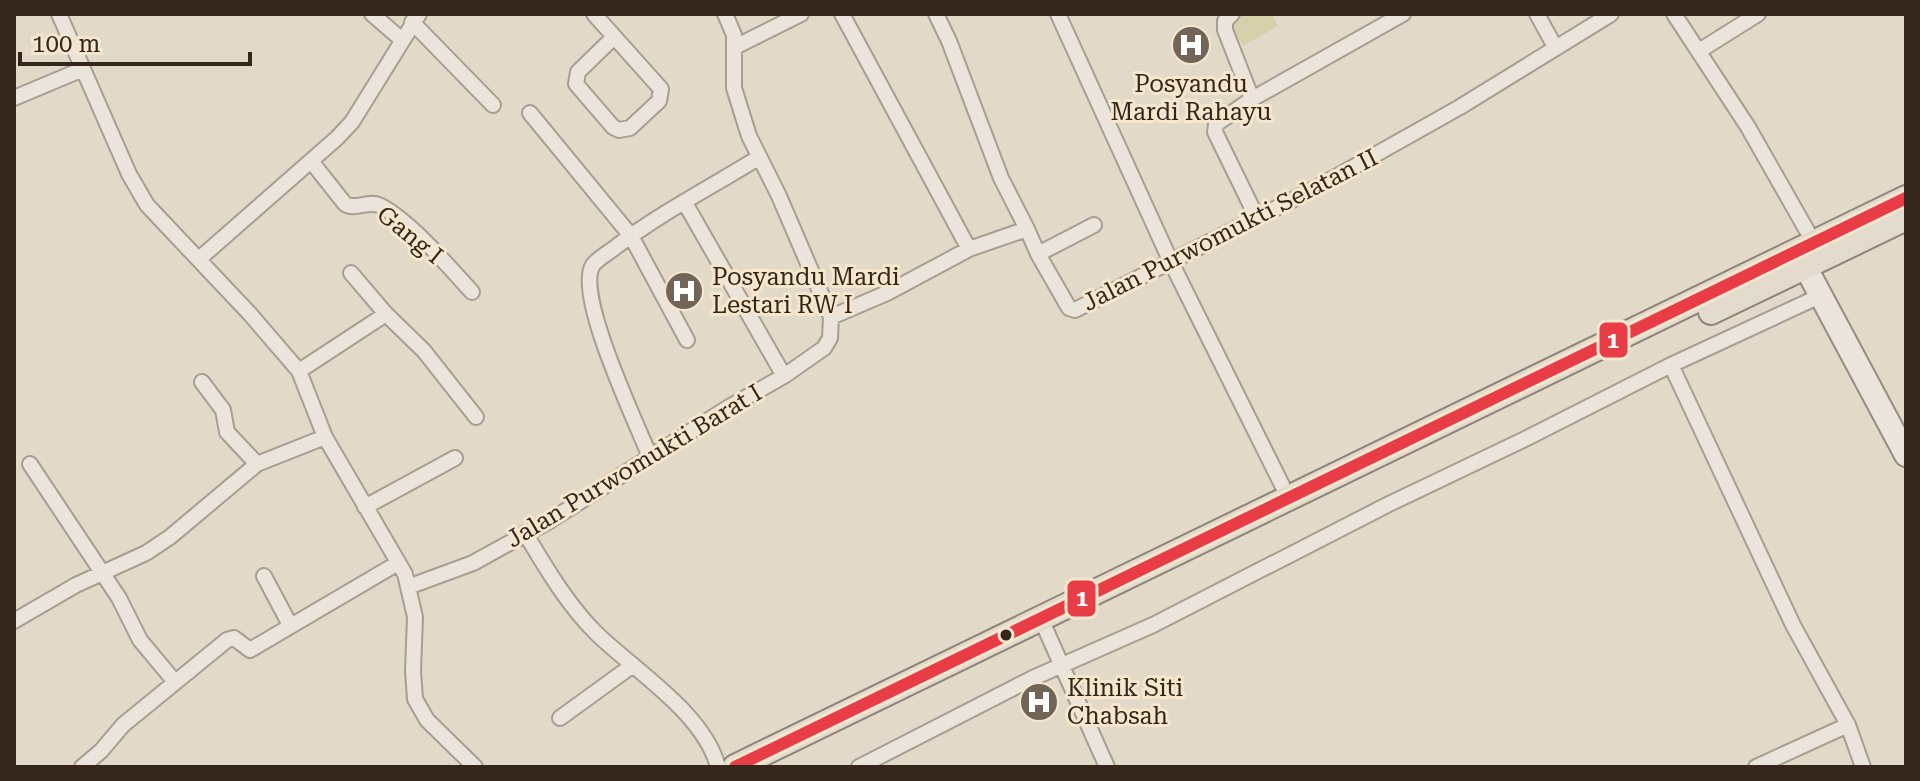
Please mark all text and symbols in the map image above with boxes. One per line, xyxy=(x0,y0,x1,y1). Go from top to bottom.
scale bar xyxy=(20,16,250,66)
hospital icon: Posyandu Mardi Rahayu xyxy=(1170,24,1212,66)
text: 100 m xyxy=(32,30,100,58)
place label: Posyandu Mardi Rahayu xyxy=(1110,70,1272,126)
street label: Jalan Purwomukti Selatan II xyxy=(1078,143,1382,317)
street label: Gang I xyxy=(372,200,448,270)
place label: Posyandu Mardi Lestari RW I xyxy=(712,263,900,319)
hospital icon: Posyandu Mardi Lestari RW I xyxy=(663,270,705,312)
line badge: 1 xyxy=(1598,321,1629,359)
text: 1 xyxy=(1607,328,1619,353)
street label: Jalan Purwomukti Barat I xyxy=(501,379,767,553)
line badge: 1 xyxy=(1066,579,1097,618)
text: 1 xyxy=(1076,586,1088,611)
unlabelled marker xyxy=(998,627,1014,643)
place label: Klinik Siti Chabsah xyxy=(1067,674,1184,730)
hospital icon: Klinik Siti Chabsah xyxy=(1018,681,1060,723)

